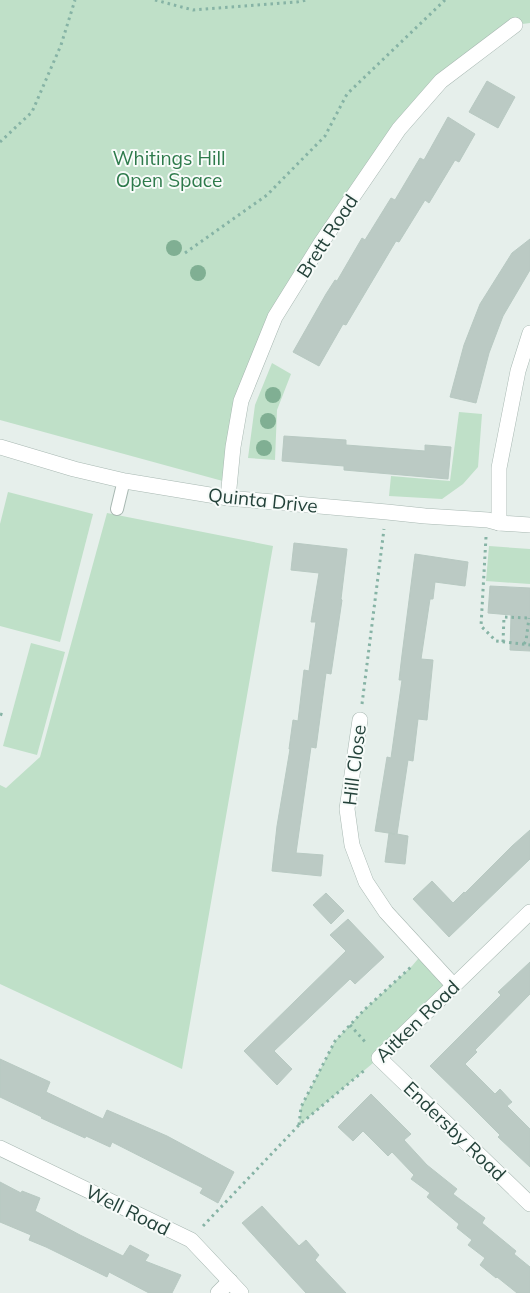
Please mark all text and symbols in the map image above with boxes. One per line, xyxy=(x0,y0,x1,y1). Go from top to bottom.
park label: Whitings Hill Open Space xyxy=(112,146,226,192)
street label: Brett Road xyxy=(291,190,363,282)
street label: Quinta Drive xyxy=(207,482,319,518)
street label: Hill Close xyxy=(337,723,371,807)
street label: Aitken Road xyxy=(370,975,464,1067)
street label: Endersby Road xyxy=(399,1076,511,1186)
street label: Well Road xyxy=(82,1179,174,1241)

